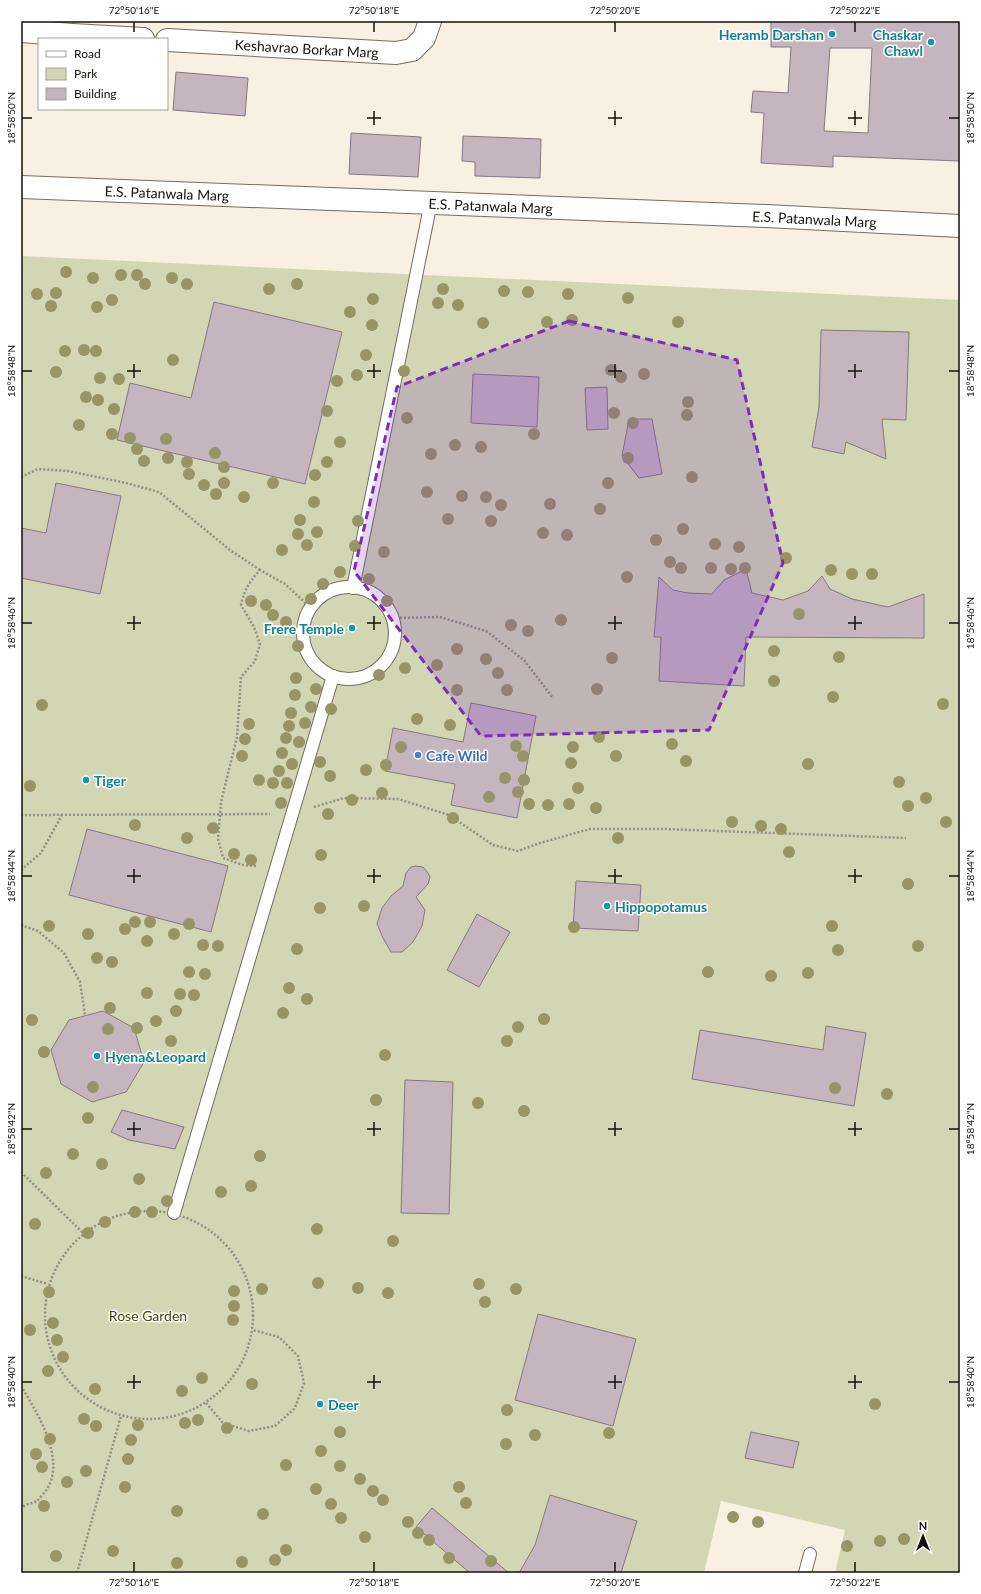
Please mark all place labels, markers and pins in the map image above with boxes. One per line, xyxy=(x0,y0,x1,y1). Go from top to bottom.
place label: Heramb Darshan xyxy=(719,26,824,43)
place label: Chaskar Chawl xyxy=(873,26,924,59)
marker: Heramb Darshan xyxy=(827,29,837,39)
marker: Chaskar Chawl xyxy=(926,37,936,47)
place label: Frere Temple xyxy=(264,620,345,637)
marker: Frere Temple xyxy=(347,623,357,633)
place label: Cafe Wild xyxy=(426,747,488,764)
marker: Cafe Wild xyxy=(413,750,423,760)
place label: Tiger xyxy=(94,772,127,789)
marker: Tiger xyxy=(81,775,91,785)
place label: Hippopotamus xyxy=(615,898,707,915)
marker: Hippopotamus xyxy=(602,901,612,911)
place label: Hyena&Leopard xyxy=(105,1048,206,1065)
marker: Hyena&Leopard xyxy=(92,1051,102,1061)
place label: Deer xyxy=(328,1396,360,1413)
marker: Deer xyxy=(315,1399,325,1409)

